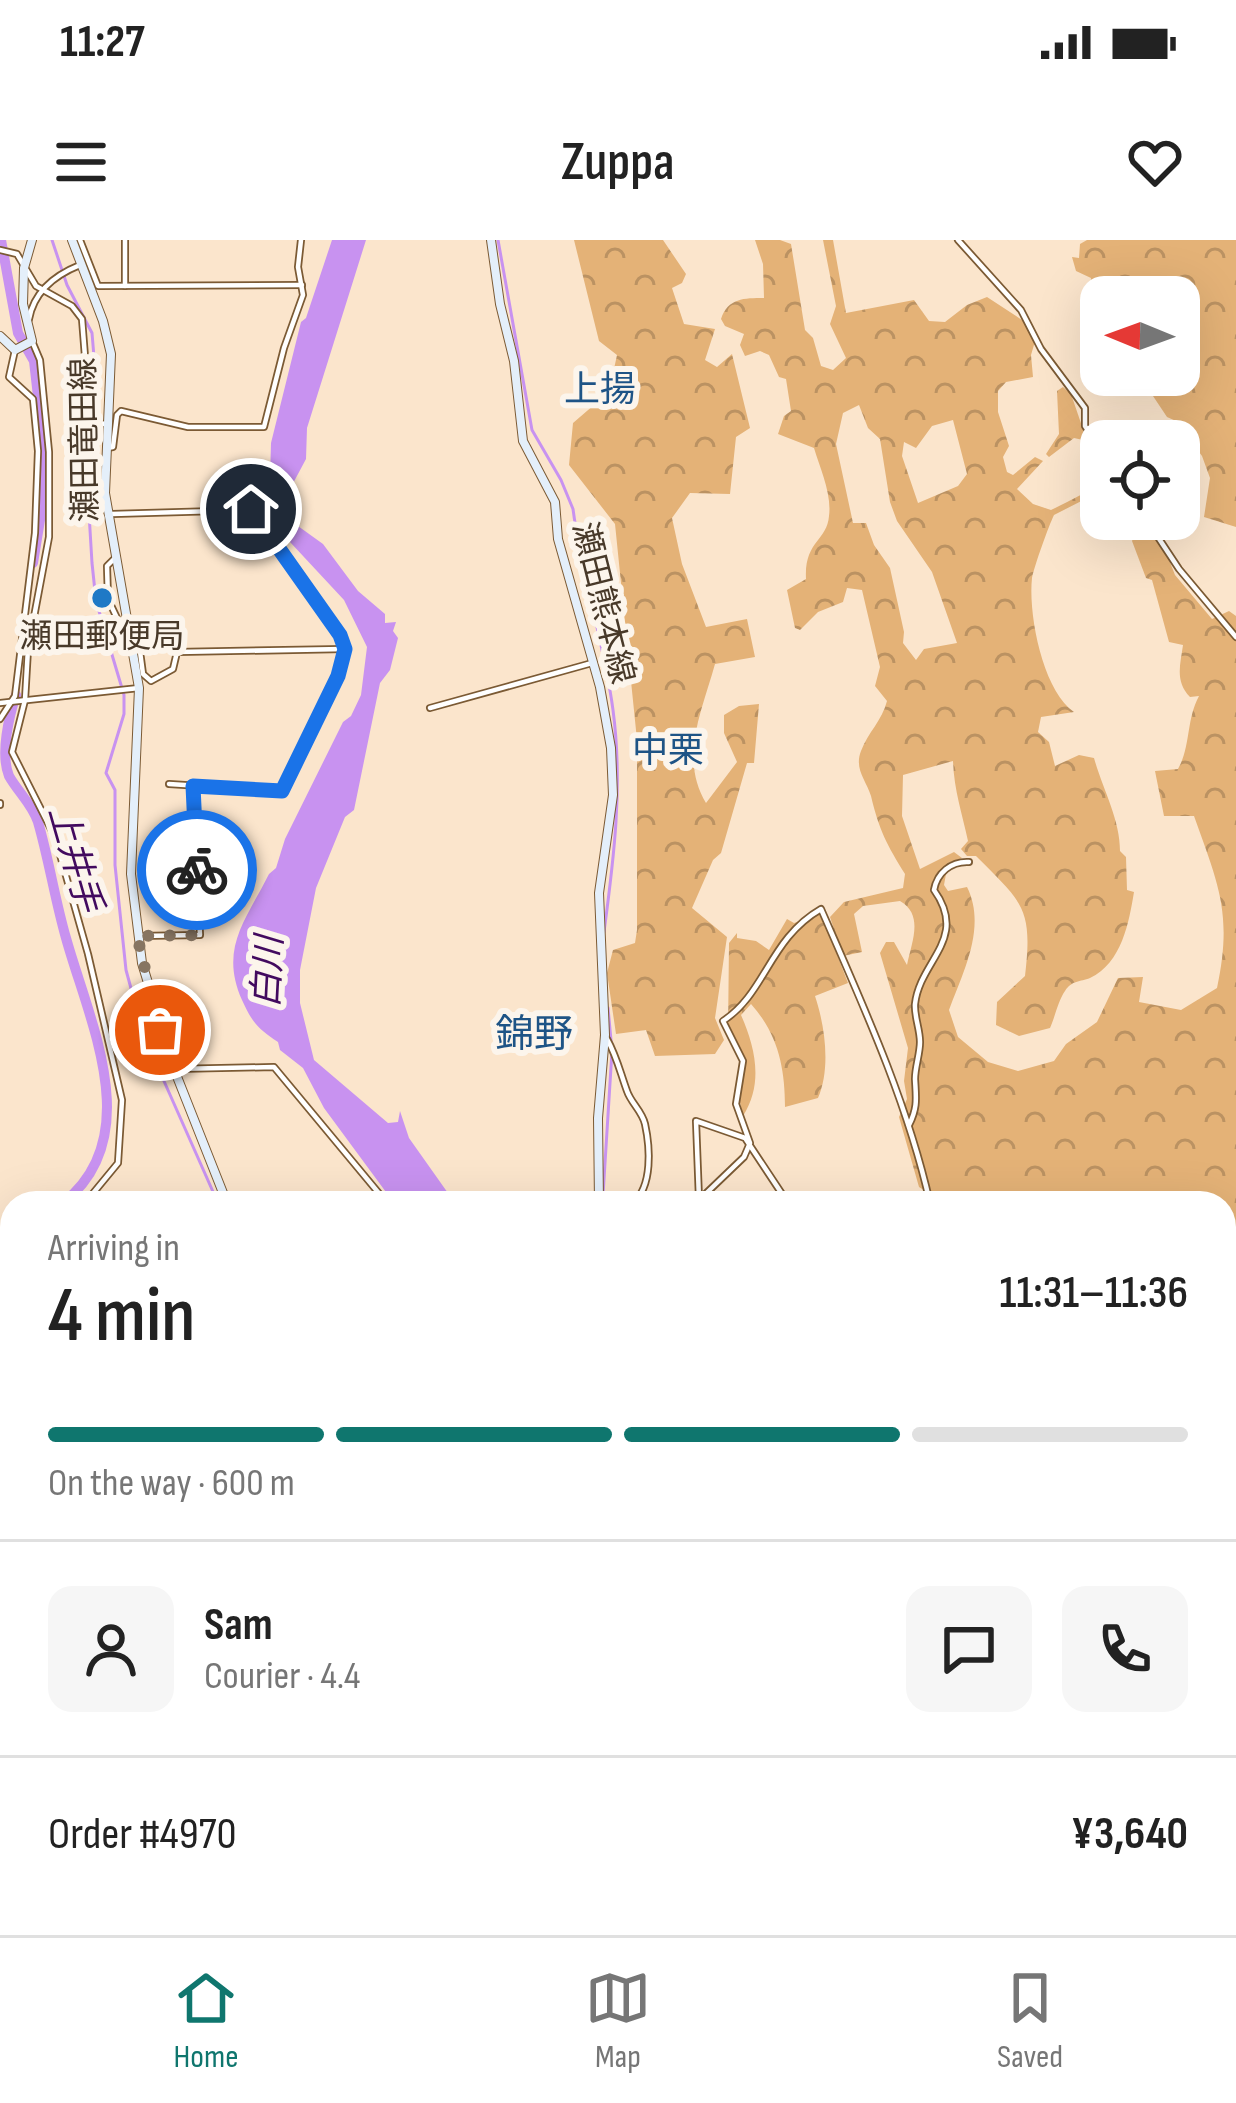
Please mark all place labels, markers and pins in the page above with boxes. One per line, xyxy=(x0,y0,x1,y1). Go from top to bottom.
pin xyxy=(200,458,302,560)
marker: 瀬田郵便局 xyxy=(89,585,115,611)
place label: 瀬田郵便局 xyxy=(20,617,185,657)
pin xyxy=(109,979,211,1081)

